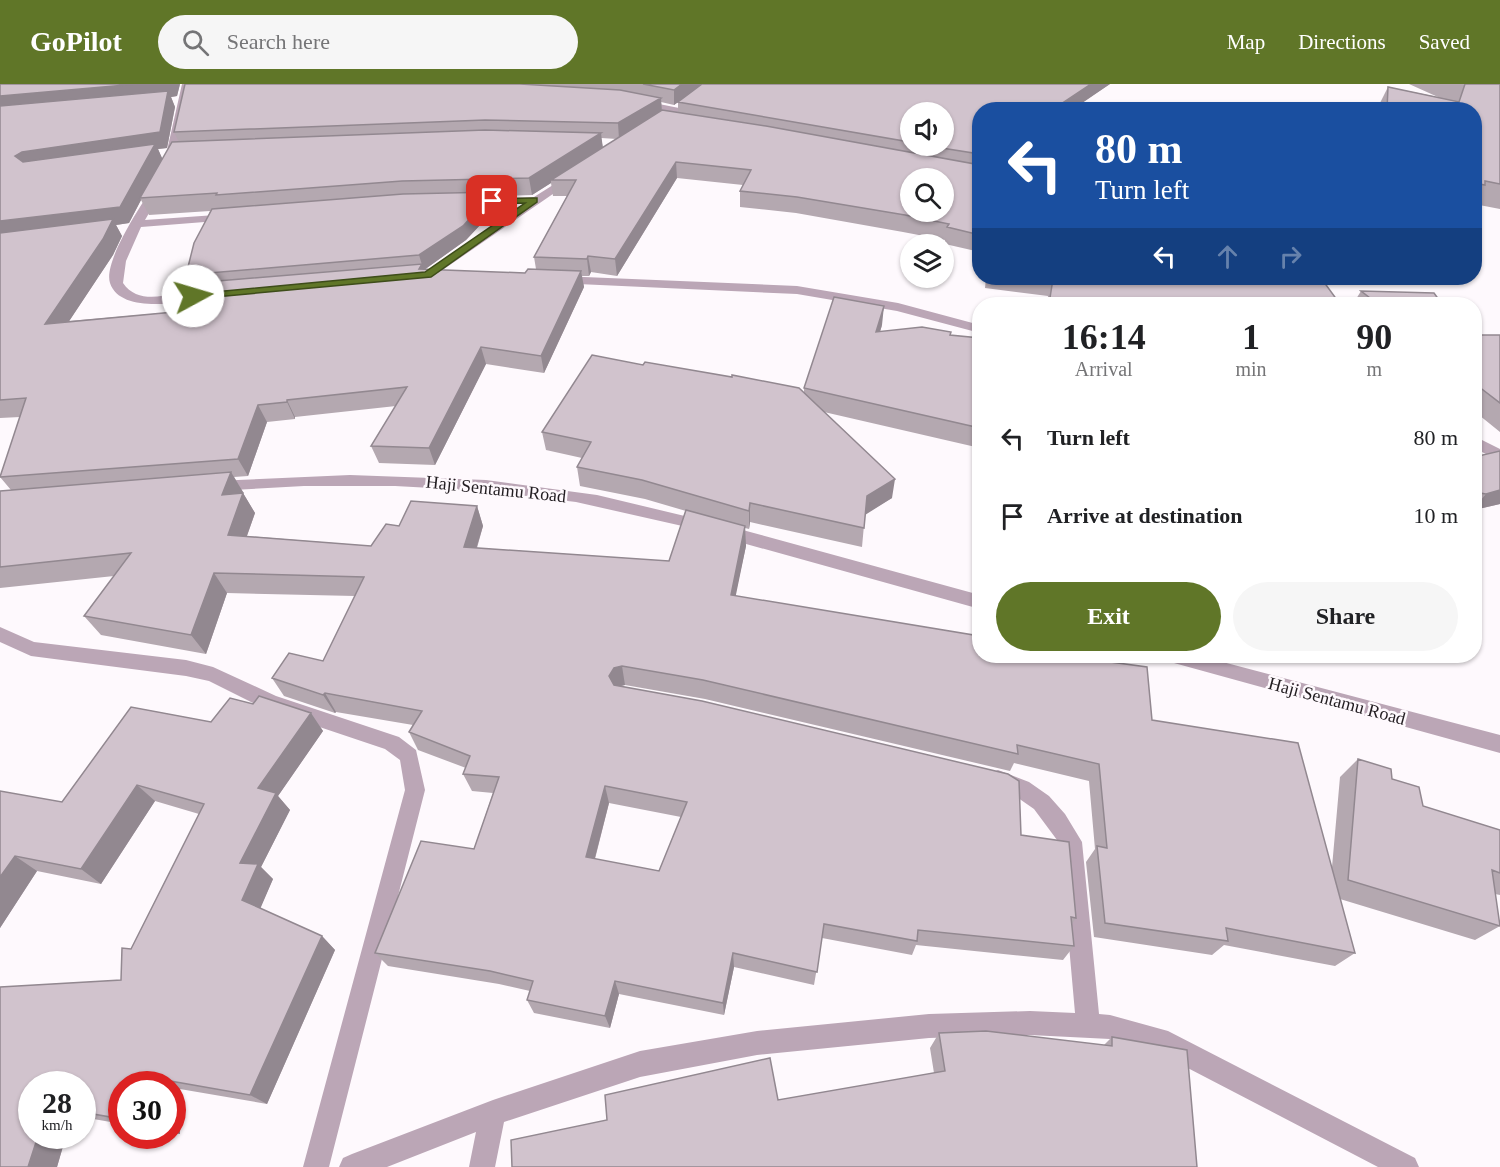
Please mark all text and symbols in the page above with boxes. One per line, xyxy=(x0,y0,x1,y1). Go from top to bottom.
search box xyxy=(158,15,578,69)
text: GoPilot xyxy=(30,26,122,57)
icon: search xyxy=(179,26,212,59)
text: Search here xyxy=(227,29,330,54)
text: Map xyxy=(1227,30,1265,54)
text: Directions xyxy=(1298,30,1386,54)
text: Saved xyxy=(1419,30,1470,54)
map controls xyxy=(900,102,954,288)
button: sound xyxy=(900,102,954,156)
icon: left xyxy=(996,126,1074,204)
text: 80 m xyxy=(1095,126,1183,172)
button: search xyxy=(900,168,954,222)
pin xyxy=(466,175,517,226)
text: Turn left xyxy=(1095,175,1189,205)
icon: arrive xyxy=(475,184,508,217)
button: layers xyxy=(900,234,954,288)
icon: left xyxy=(1148,240,1181,273)
icon: ahead xyxy=(1211,240,1244,273)
icon: right xyxy=(1274,240,1307,273)
position arrow xyxy=(161,264,225,328)
text: 16:14 xyxy=(1062,317,1146,357)
text: 1 xyxy=(1242,317,1260,357)
text: 90 xyxy=(1356,317,1392,357)
text: Arrival xyxy=(1075,358,1133,380)
text: min xyxy=(1235,358,1267,380)
text: m xyxy=(1367,358,1382,380)
icon: left xyxy=(996,422,1029,455)
text: Turn left xyxy=(1047,425,1130,450)
text: 80 m xyxy=(1413,425,1458,450)
street label: Haji Sentamu Road xyxy=(425,472,567,506)
icon: arrive xyxy=(996,500,1029,533)
text: Arrive at destination xyxy=(1047,503,1243,528)
text: 10 m xyxy=(1413,503,1458,528)
button: Exit xyxy=(996,582,1221,651)
button: Share xyxy=(1233,582,1458,651)
street label: Haji Sentamu Road xyxy=(1266,673,1408,729)
speed limit sign: 30 xyxy=(108,1071,186,1149)
text: 28 xyxy=(42,1086,72,1119)
text: km/h xyxy=(42,1117,72,1133)

